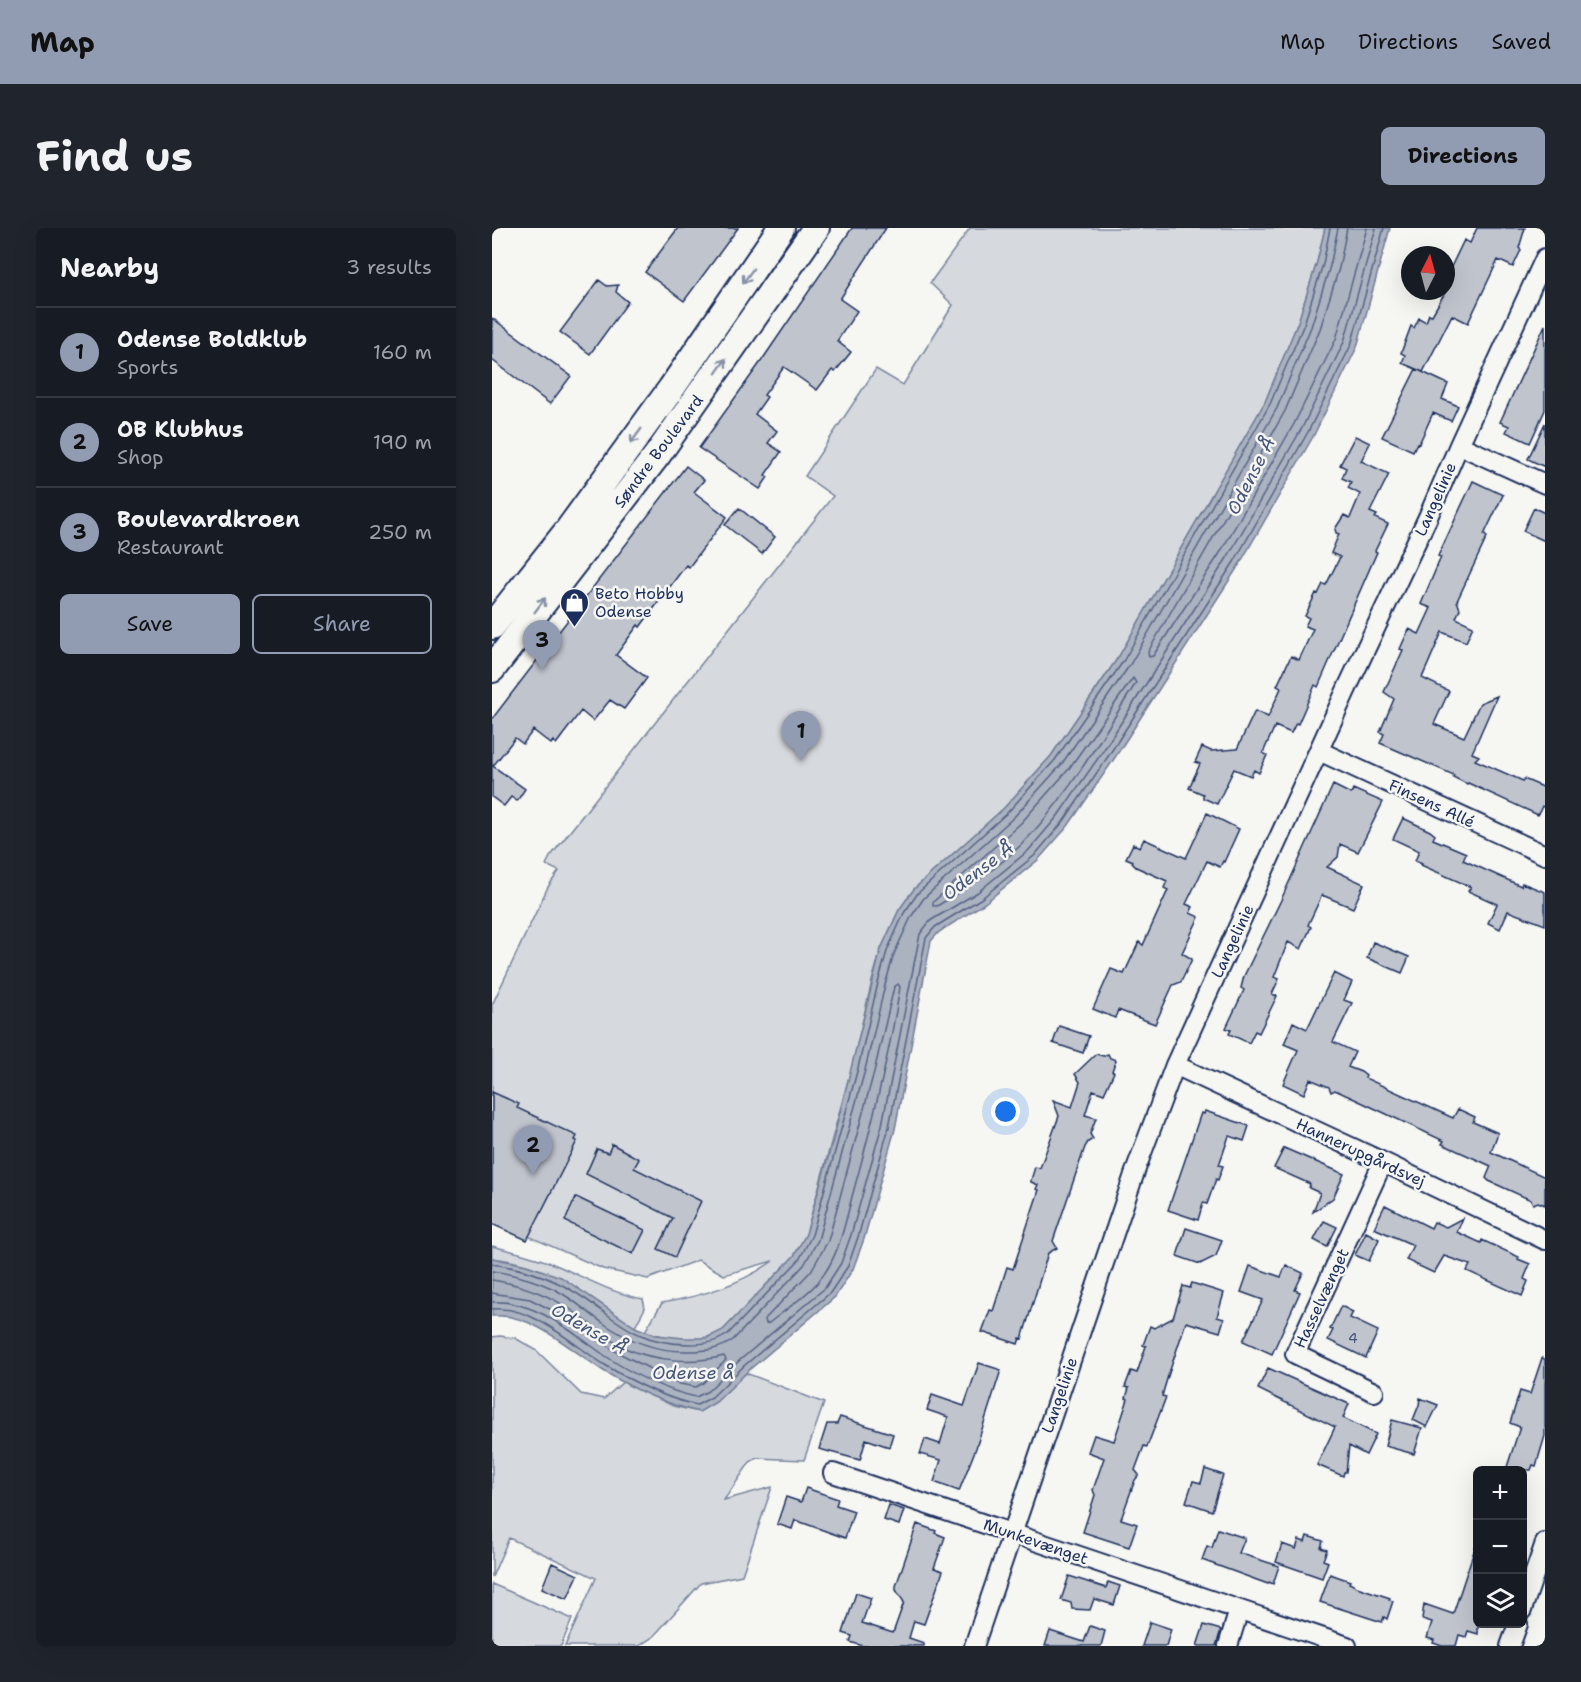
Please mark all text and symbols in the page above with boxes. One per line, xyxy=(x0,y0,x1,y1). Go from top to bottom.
text: Map xyxy=(30,23,95,61)
text: Map xyxy=(1280,28,1325,56)
text: Directions xyxy=(1358,28,1458,56)
text: Saved xyxy=(1491,28,1551,56)
button: Directions xyxy=(1381,127,1545,185)
text: Find us xyxy=(36,128,193,184)
north arrow xyxy=(1401,246,1455,300)
text: Nearby xyxy=(60,250,159,285)
text: 3 results xyxy=(346,254,432,280)
one-way arrow xyxy=(742,268,754,284)
text: Odense Boldklub xyxy=(117,325,307,354)
text: 1 xyxy=(75,339,84,365)
text: 160 m xyxy=(373,339,432,365)
text: Sports xyxy=(117,354,178,380)
one-way arrow xyxy=(715,358,727,375)
street label: Søndre Boulevard xyxy=(609,390,708,512)
text: OB Klubhus xyxy=(117,415,244,444)
one-way arrow xyxy=(630,427,642,443)
text: 2 xyxy=(73,429,87,455)
text: 190 m xyxy=(373,429,432,455)
water label: Odense Å xyxy=(1221,433,1281,519)
text: Shop xyxy=(117,444,164,470)
street label: Langelinie xyxy=(1410,459,1461,539)
text: Boulevardkroen xyxy=(117,505,300,534)
text: 3 xyxy=(73,519,87,545)
text: 250 m xyxy=(368,519,432,545)
text: Restaurant xyxy=(117,534,224,560)
place label: Beto Hobby Odense xyxy=(595,583,684,622)
shop icon: Beto Hobby Odense xyxy=(558,586,590,628)
button: Save xyxy=(60,594,240,654)
button: Share xyxy=(252,594,432,654)
one-way arrow xyxy=(534,598,547,614)
pin: 3 xyxy=(523,620,562,670)
pin: 1 xyxy=(782,712,820,761)
street label: Finsens Allé xyxy=(1385,774,1478,833)
water label: Odense Å xyxy=(937,836,1019,906)
street label: Langelinie xyxy=(1206,901,1259,981)
your location xyxy=(991,1097,1020,1126)
street label: Hannerupgårdsvej xyxy=(1293,1113,1429,1192)
pin: 2 xyxy=(514,1126,552,1175)
street label: Hasselvænget xyxy=(1289,1245,1354,1352)
water label: Odense Å xyxy=(547,1298,631,1360)
house number: 4 xyxy=(1348,1329,1358,1347)
street label: Langelinie xyxy=(1037,1354,1082,1436)
water label: Odense å xyxy=(652,1361,734,1385)
map controls xyxy=(1473,1466,1527,1628)
button: + xyxy=(1473,1466,1527,1520)
street label: Munkevænget xyxy=(981,1514,1091,1569)
button: − xyxy=(1473,1520,1527,1574)
button: layers xyxy=(1473,1574,1527,1628)

